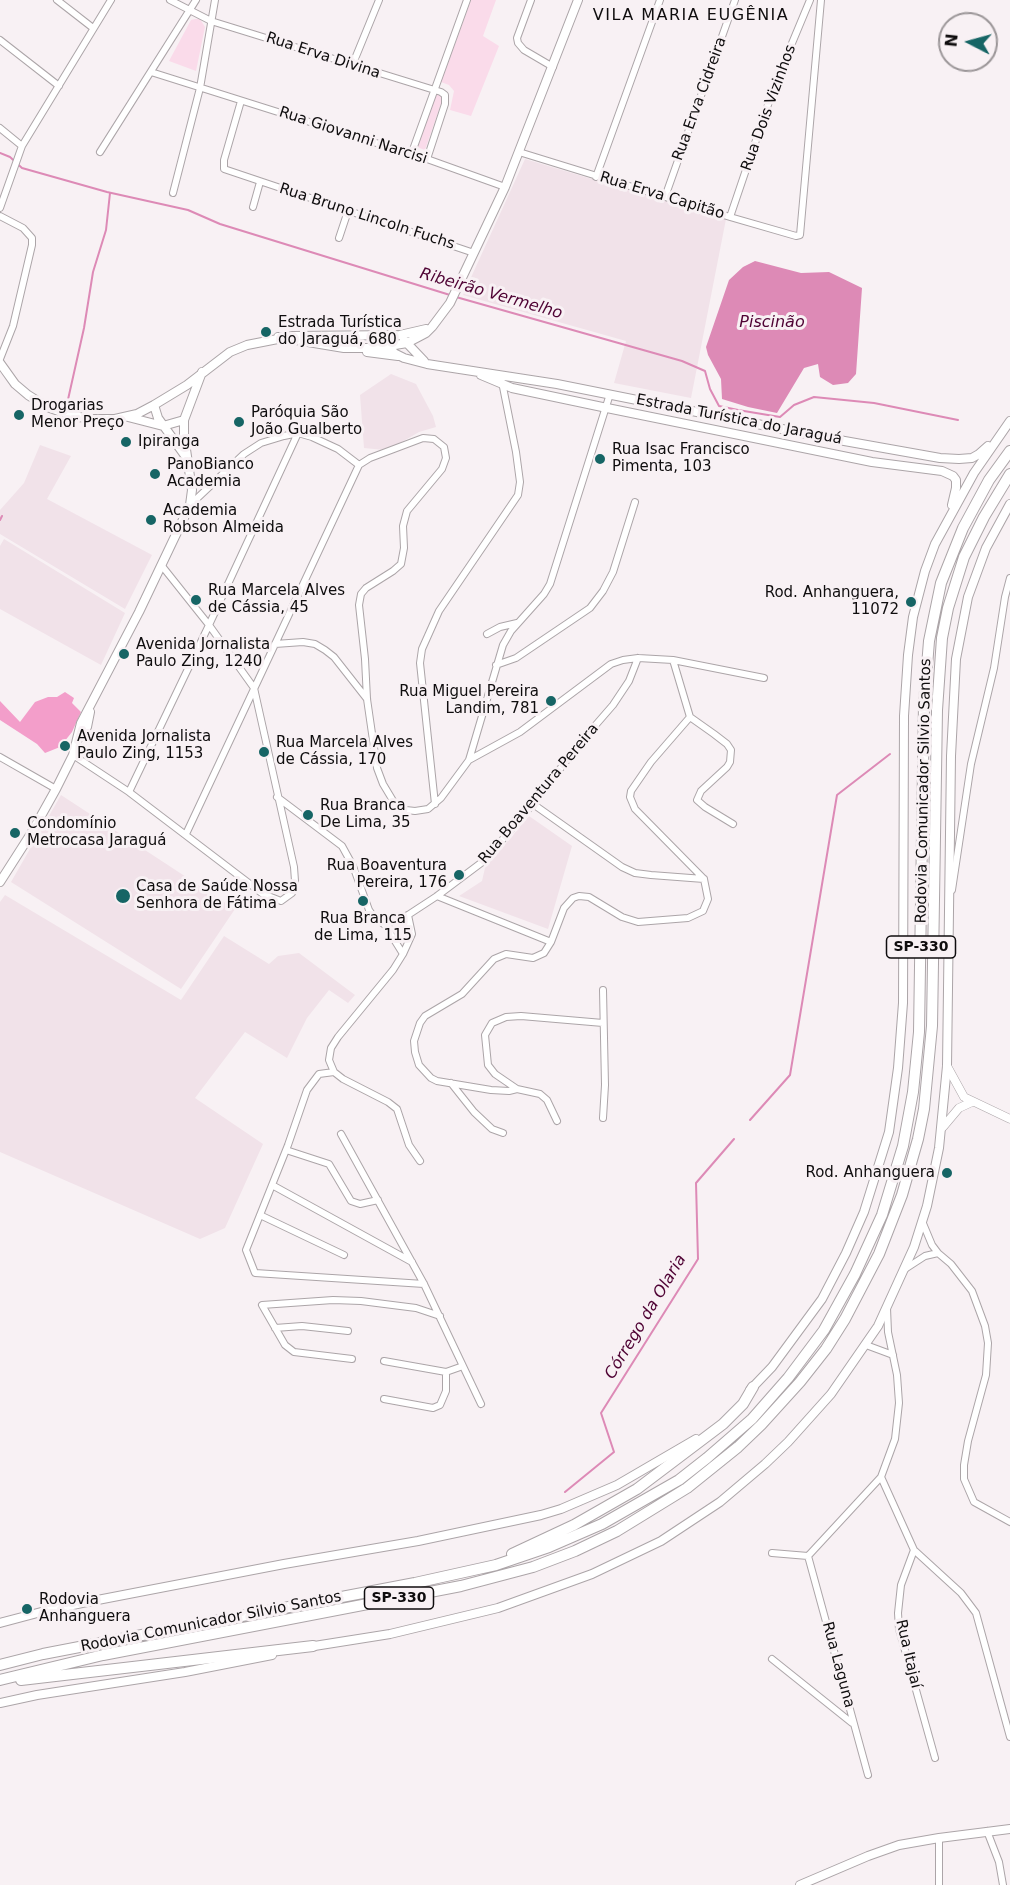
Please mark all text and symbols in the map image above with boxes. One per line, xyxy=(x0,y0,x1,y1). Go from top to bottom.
district label: VILA MARIA EUGÊNIA xyxy=(593,6,789,26)
north arrow xyxy=(938,12,998,72)
street label: Rua Erva Divina xyxy=(264,29,382,83)
text: N xyxy=(941,33,962,48)
street label: Rua Erva Cidreira xyxy=(669,35,731,163)
street label: Rua Dois Vizinhos xyxy=(738,43,800,173)
street label: Rua Giovanni Narcisi xyxy=(277,104,429,168)
street label: Rua Erva Capitão xyxy=(598,168,726,224)
street label: Rua Bruno Lincoln Fuchs xyxy=(277,180,457,254)
water label: Ribeirão Vermelho xyxy=(417,264,565,324)
water label: Piscinão xyxy=(739,313,805,333)
place label: Estrada Turística do Jaraguá, 680 xyxy=(278,314,402,349)
marker: Estrada Turística do Jaraguá, 680 xyxy=(259,325,273,339)
street label: Estrada Turística do Jaraguá xyxy=(634,391,844,449)
place label: Drogarias Menor Preço xyxy=(31,397,124,432)
place label: Paróquia São João Gualberto xyxy=(251,404,362,439)
marker: Drogarias Menor Preço xyxy=(12,408,26,422)
marker: Paróquia São João Gualberto xyxy=(232,415,246,429)
place label: Ipiranga xyxy=(138,433,200,451)
marker: Ipiranga xyxy=(119,435,133,449)
place label: Rua Isac Francisco Pimenta, 103 xyxy=(612,441,750,476)
marker: Rua Isac Francisco Pimenta, 103 xyxy=(593,452,607,466)
place label: PanoBianco Academia xyxy=(167,456,254,491)
marker: PanoBianco Academia xyxy=(148,467,162,481)
place label: Academia Robson Almeida xyxy=(163,502,284,537)
marker: Academia Robson Almeida xyxy=(144,513,158,527)
place label: Rua Marcela Alves de Cássia, 45 xyxy=(208,582,345,617)
place label: Rod. Anhanguera, 11072 xyxy=(765,584,899,619)
marker: Rua Marcela Alves de Cássia, 45 xyxy=(189,593,203,607)
marker: Rod. Anhanguera, 11072 xyxy=(904,595,918,609)
place label: Avenida Jornalista Paulo Zing, 1240 xyxy=(136,636,270,671)
marker: Avenida Jornalista Paulo Zing, 1240 xyxy=(117,647,131,661)
street label: Rodovia Comunicador Silvio Santos xyxy=(913,658,935,924)
place label: Rua Miguel Pereira Landim, 781 xyxy=(399,683,539,718)
marker: Rua Miguel Pereira Landim, 781 xyxy=(544,694,558,708)
street label: Rua Boaventura Pereira xyxy=(475,720,603,868)
place label: Avenida Jornalista Paulo Zing, 1153 xyxy=(77,728,211,763)
place label: Rua Marcela Alves de Cássia, 170 xyxy=(276,734,413,769)
marker: Avenida Jornalista Paulo Zing, 1153 xyxy=(58,739,72,753)
marker: Rua Marcela Alves de Cássia, 170 xyxy=(257,745,271,759)
place label: Rua Branca De Lima, 35 xyxy=(320,797,410,832)
marker: Rua Branca De Lima, 35 xyxy=(301,808,315,822)
place label: Condomínio Metrocasa Jaraguá xyxy=(27,815,166,850)
marker: Condomínio Metrocasa Jaraguá xyxy=(8,826,22,840)
place label: Rua Boaventura Pereira, 176 xyxy=(327,857,447,892)
marker: Rua Boaventura Pereira, 176 xyxy=(452,868,466,882)
place label: Casa de Saúde Nossa Senhora de Fátima xyxy=(136,878,298,913)
marker: Casa de Saúde Nossa Senhora de Fátima xyxy=(114,887,132,905)
marker: Rua Branca de Lima, 115 xyxy=(356,894,370,908)
place label: Rua Branca de Lima, 115 xyxy=(314,910,412,945)
road number: SP-330 xyxy=(886,936,956,958)
place label: Rod. Anhanguera xyxy=(805,1164,935,1182)
marker: Rod. Anhanguera xyxy=(940,1166,954,1180)
water label: Córrego da Olaria xyxy=(601,1251,691,1383)
road number: SP-330 xyxy=(364,1587,434,1609)
street label: Rodovia Comunicador Silvio Santos xyxy=(79,1588,343,1656)
place label: Rodovia Anhanguera xyxy=(39,1591,131,1626)
marker: Rodovia Anhanguera xyxy=(20,1602,34,1616)
street label: Rua Itajaí xyxy=(891,1618,925,1690)
street label: Rua Laguna xyxy=(818,1620,858,1710)

